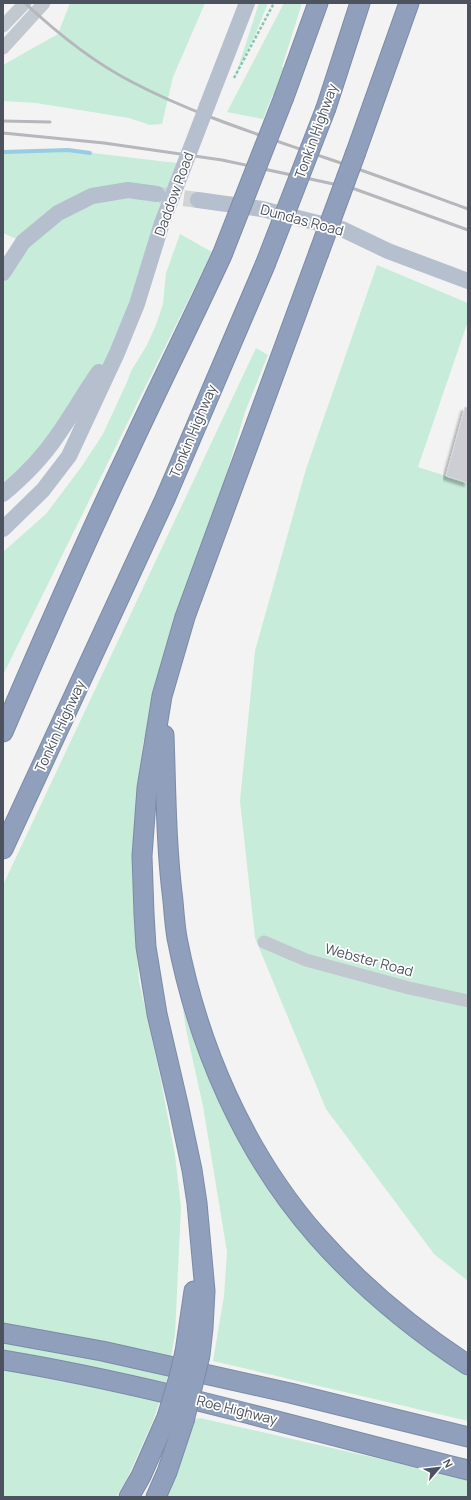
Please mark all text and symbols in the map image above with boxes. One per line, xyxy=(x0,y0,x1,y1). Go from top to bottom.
street label: Tonkin Highway xyxy=(290,80,342,181)
street label: Daddow Road xyxy=(149,149,198,239)
street label: Dundas Road xyxy=(258,199,346,240)
street label: Tonkin Highway xyxy=(164,381,221,480)
street label: Tonkin Highway xyxy=(30,676,89,775)
street label: Webster Road xyxy=(323,939,415,980)
street label: Roe Highway xyxy=(195,1390,280,1429)
north arrow xyxy=(419,1448,459,1488)
text: N xyxy=(440,1456,457,1470)

